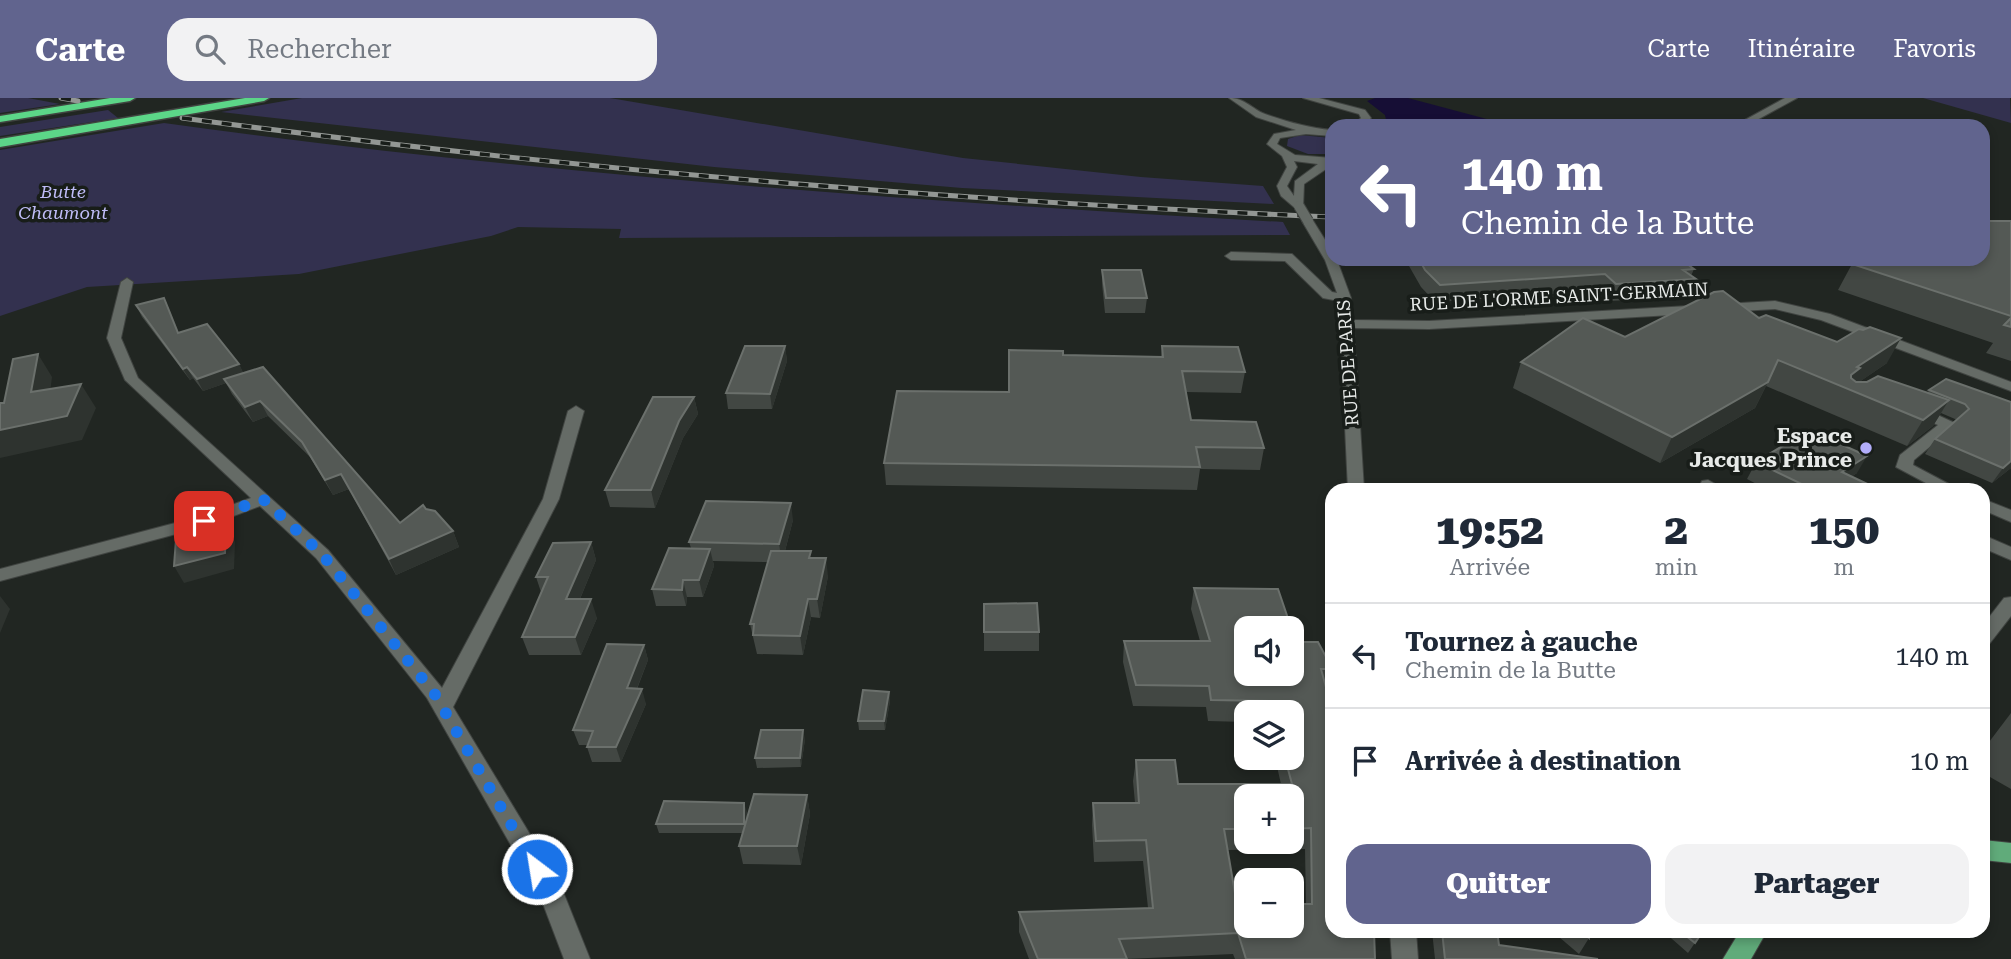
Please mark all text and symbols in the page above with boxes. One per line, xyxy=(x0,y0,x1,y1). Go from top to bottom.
search box xyxy=(167,18,657,81)
text: Carte xyxy=(35,30,125,69)
icon: search xyxy=(191,30,229,68)
text: Rechercher xyxy=(247,34,392,64)
text: Carte xyxy=(1648,35,1710,63)
text: Itinéraire xyxy=(1748,35,1855,63)
text: Favoris xyxy=(1893,35,1976,63)
text: 140 m xyxy=(1461,145,1603,202)
icon: left xyxy=(1346,147,1437,238)
park label: Butte Chaumont xyxy=(18,181,108,223)
text: Chemin de la Butte xyxy=(1461,204,1754,242)
street label: RUE DE L'ORME SAINT-GERMAIN xyxy=(1409,278,1709,315)
street label: RUE DE PARIS xyxy=(1333,299,1362,427)
place label: Espace Jacques Prince xyxy=(1689,424,1852,472)
marker: Espace Jacques Prince xyxy=(1858,440,1874,456)
pin xyxy=(174,491,234,551)
icon: arrive xyxy=(185,502,223,540)
text: 19:52 xyxy=(1436,505,1544,554)
text: 2 xyxy=(1664,505,1688,554)
text: 150 xyxy=(1809,505,1879,554)
text: Arrivée xyxy=(1450,554,1530,581)
text: min xyxy=(1655,554,1698,581)
text: m xyxy=(1833,554,1854,581)
map controls xyxy=(1234,616,1304,938)
button: sound xyxy=(1234,616,1304,686)
text: Tournez à gauche xyxy=(1405,627,1638,657)
icon: left xyxy=(1346,637,1384,675)
text: 140 m xyxy=(1895,641,1969,671)
text: Chemin de la Butte xyxy=(1405,657,1616,684)
button: layers xyxy=(1234,700,1304,770)
icon: arrive xyxy=(1346,742,1384,780)
text: Arrivée à destination xyxy=(1405,746,1681,776)
text: 10 m xyxy=(1910,746,1969,776)
button: + xyxy=(1234,784,1304,854)
position arrow xyxy=(500,832,574,906)
button: Quitter xyxy=(1346,844,1651,924)
button: Partager xyxy=(1665,844,1969,924)
button: − xyxy=(1234,868,1304,938)

